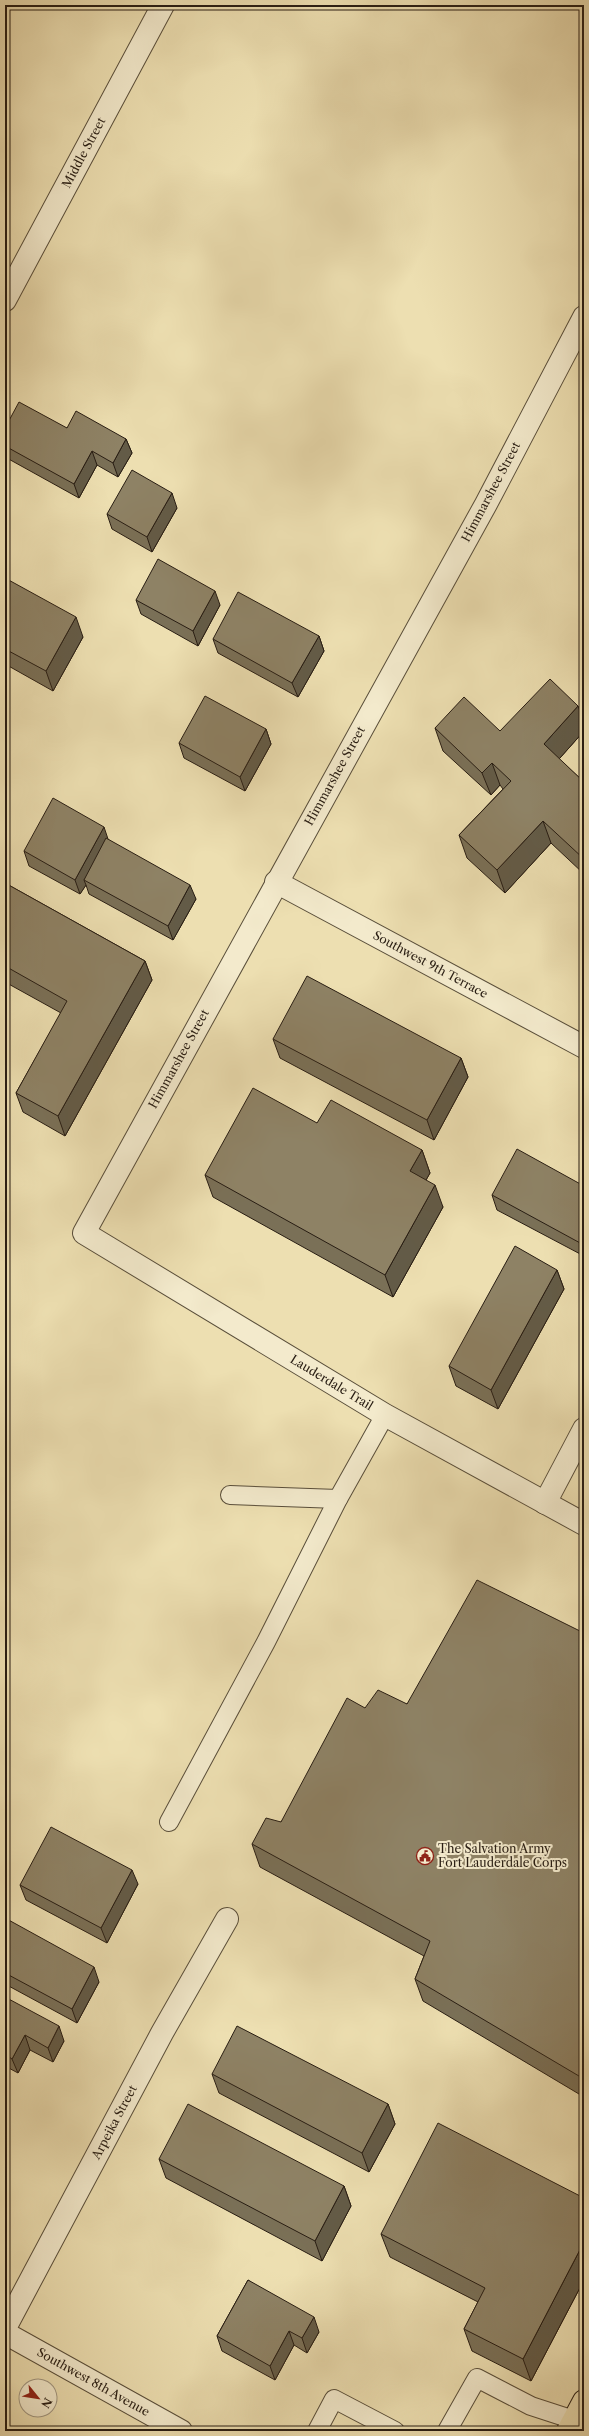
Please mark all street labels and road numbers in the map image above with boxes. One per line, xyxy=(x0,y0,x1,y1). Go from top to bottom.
street label: Middle Street xyxy=(58,114,109,190)
street label: Himmarshee Street xyxy=(458,439,524,544)
street label: Himmarshee Street xyxy=(301,723,368,828)
street label: Southwest 9th Terrace xyxy=(370,927,491,1001)
street label: Himmarshee Street xyxy=(145,1006,212,1111)
street label: Lauderdale Trail xyxy=(288,1351,376,1413)
street label: Arpeika Street xyxy=(88,2082,140,2163)
street label: Southwest 8th Avenue xyxy=(34,2344,153,2419)

